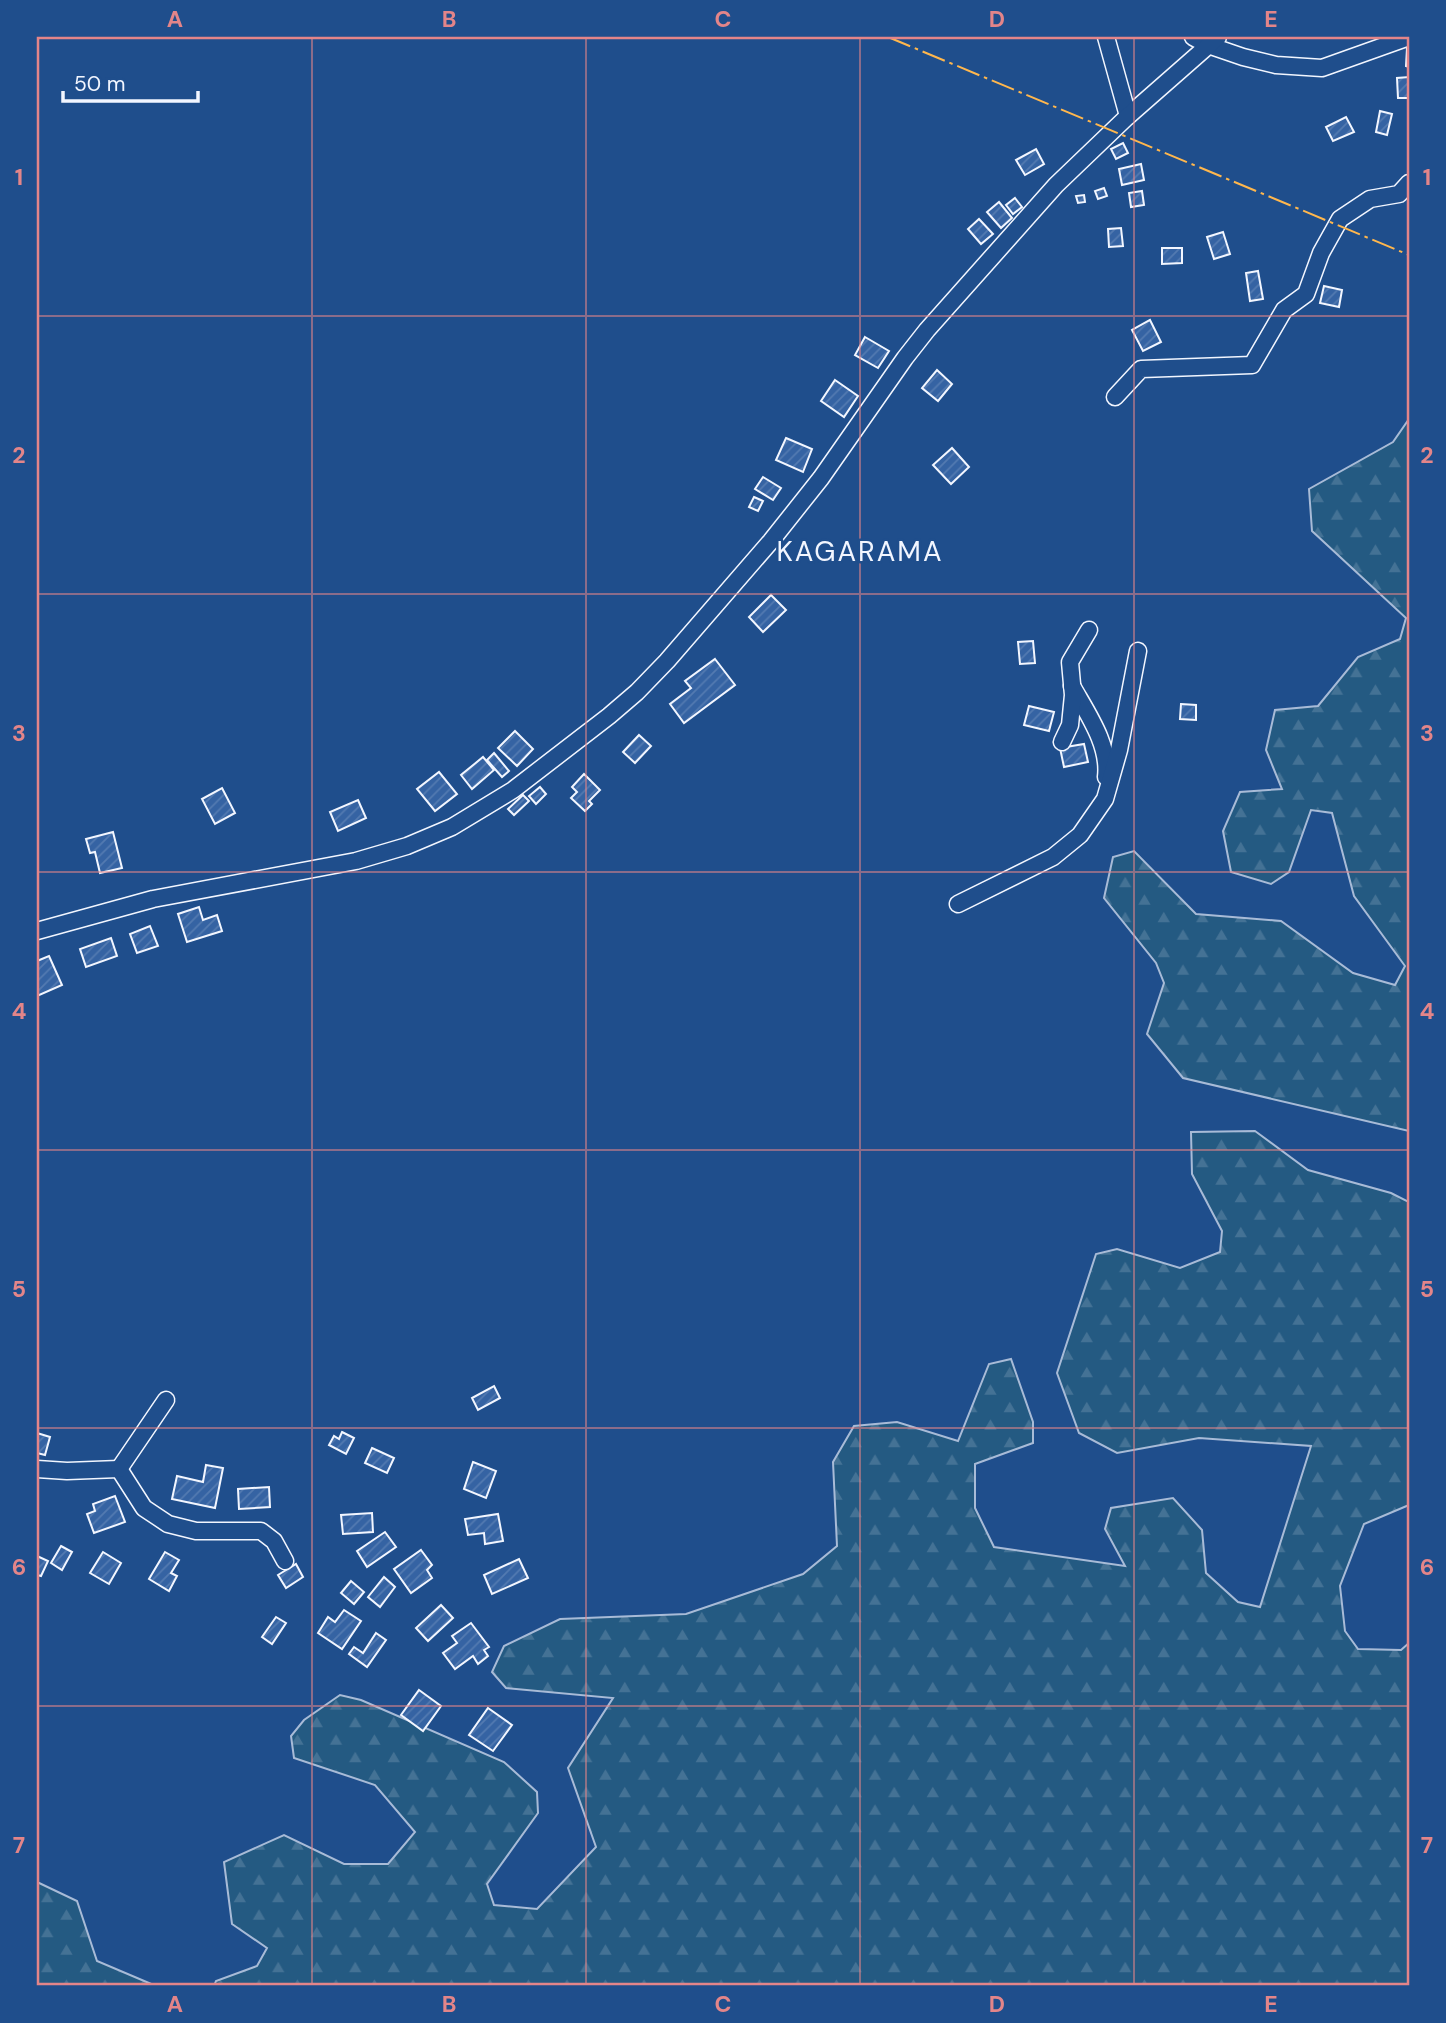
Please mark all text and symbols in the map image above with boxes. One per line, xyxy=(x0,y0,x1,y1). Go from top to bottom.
text: A xyxy=(167,4,183,34)
text: B xyxy=(442,4,456,34)
text: C xyxy=(715,4,731,34)
text: D xyxy=(989,4,1005,34)
text: E xyxy=(1264,4,1278,34)
scale bar xyxy=(63,60,198,104)
text: 50 m xyxy=(74,70,125,98)
text: 1 xyxy=(15,162,23,192)
text: 1 xyxy=(1423,162,1431,192)
text: 2 xyxy=(12,440,26,470)
text: 2 xyxy=(1420,440,1434,470)
district label: KAGARAMA xyxy=(776,533,944,570)
text: 3 xyxy=(12,718,26,748)
text: 3 xyxy=(1420,718,1434,748)
text: 4 xyxy=(12,996,27,1026)
text: 4 xyxy=(1420,996,1435,1026)
text: 5 xyxy=(12,1274,26,1304)
text: 5 xyxy=(1420,1274,1434,1304)
text: 6 xyxy=(12,1552,26,1582)
text: 6 xyxy=(1420,1552,1434,1582)
text: 7 xyxy=(13,1830,25,1860)
text: 7 xyxy=(1421,1830,1433,1860)
text: A xyxy=(167,1989,183,2019)
text: B xyxy=(442,1989,456,2019)
text: C xyxy=(715,1989,731,2019)
text: D xyxy=(989,1989,1005,2019)
text: E xyxy=(1264,1989,1278,2019)

